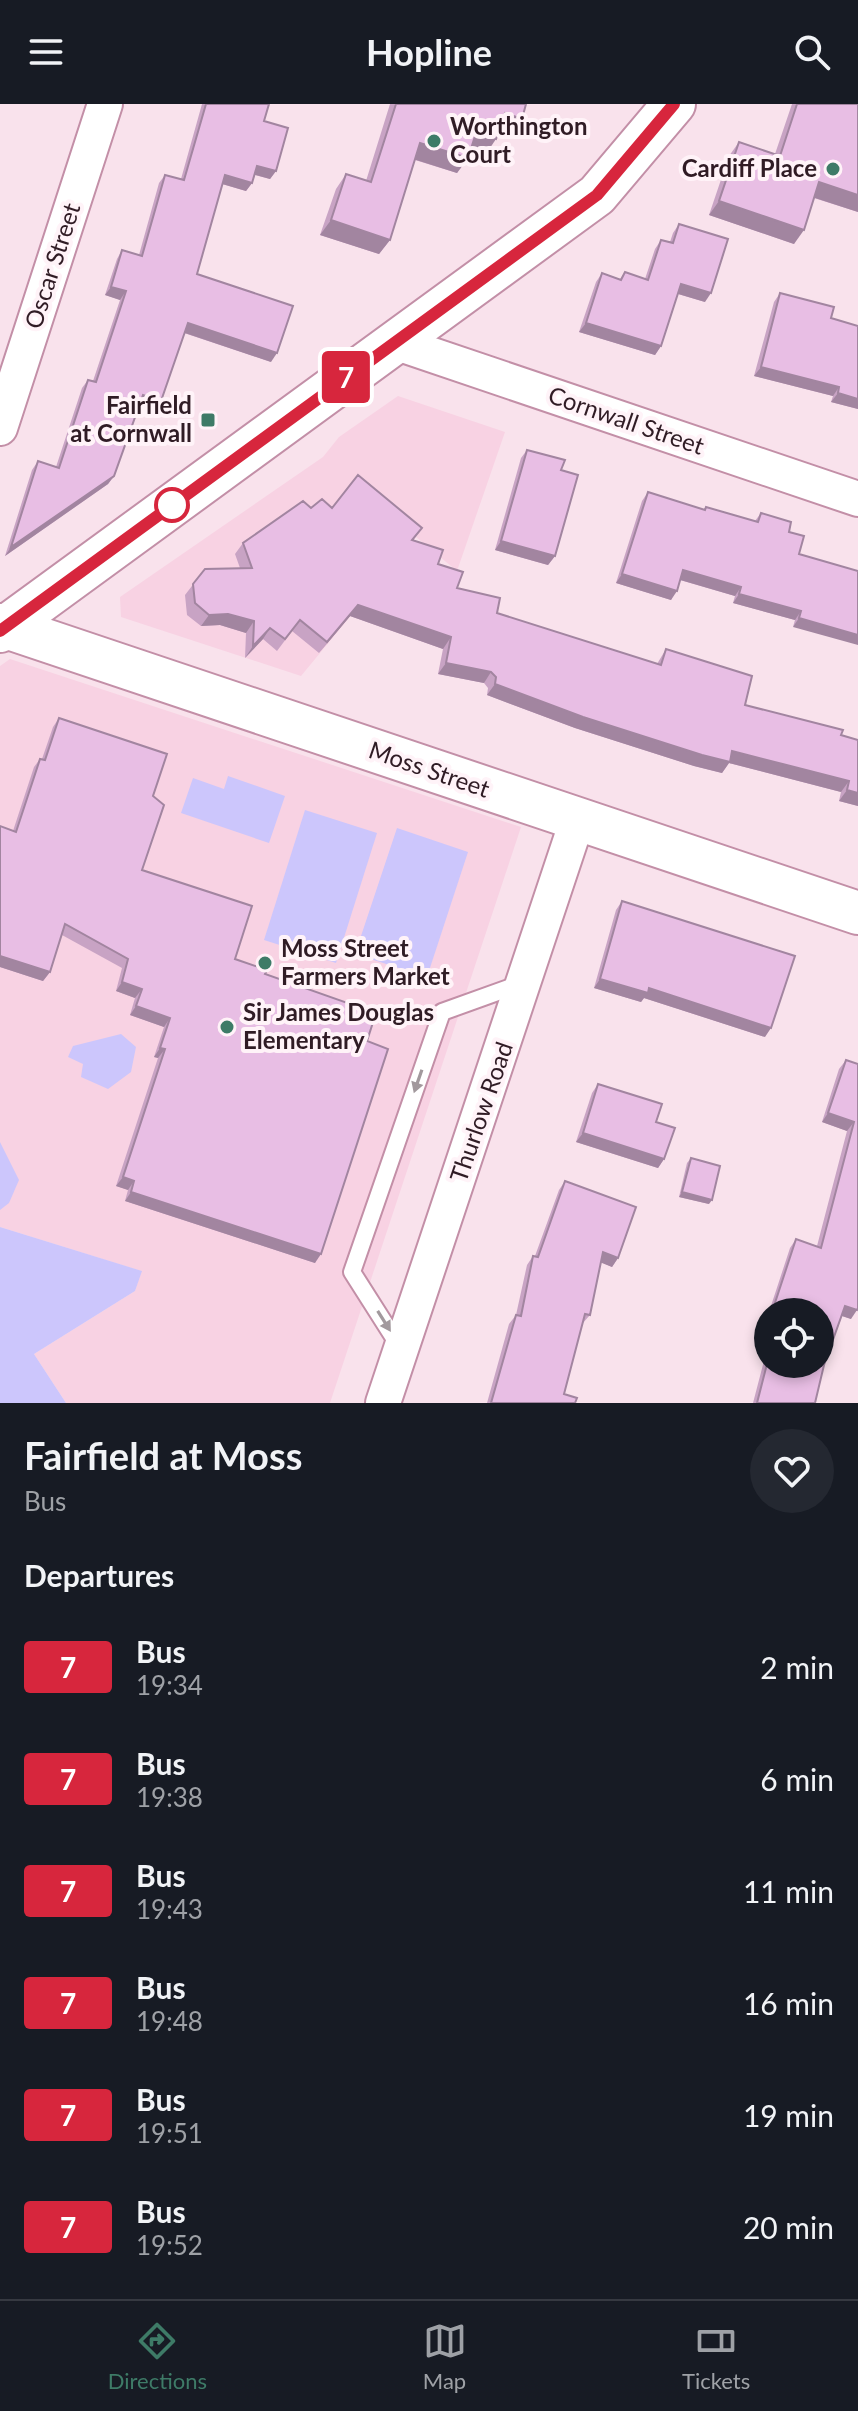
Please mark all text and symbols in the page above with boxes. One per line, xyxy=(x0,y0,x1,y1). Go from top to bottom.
icon: menu xyxy=(24,30,68,74)
text: Hopline xyxy=(366,30,492,74)
icon: search xyxy=(790,30,834,74)
place label: Worthington Court xyxy=(450,111,587,168)
marker: Worthington Court xyxy=(425,132,443,150)
place label: Cardiff Place xyxy=(682,153,817,182)
marker: Cardiff Place xyxy=(824,160,842,178)
street label: Oscar Street xyxy=(18,199,86,332)
line badge: 7 xyxy=(320,351,372,403)
text: 7 xyxy=(338,360,354,394)
street label: Cornwall Street xyxy=(545,379,709,460)
place label: Fairfield at Cornwall xyxy=(70,390,192,447)
marker: Fairfield at Cornwall xyxy=(199,411,217,429)
unlabelled marker xyxy=(155,488,189,522)
street label: Moss Street xyxy=(365,734,494,803)
place label: Moss Street Farmers Market xyxy=(281,933,450,990)
marker: Moss Street Farmers Market xyxy=(256,954,274,972)
place label: Sir James Douglas Elementary xyxy=(243,997,434,1054)
marker: Sir James Douglas Elementary xyxy=(218,1018,236,1036)
street label: Thurlow Road xyxy=(443,1038,518,1185)
one-way arrow xyxy=(412,1070,424,1094)
map controls xyxy=(754,1298,834,1378)
button: locate xyxy=(754,1298,834,1378)
one-way arrow xyxy=(376,1310,390,1332)
button: heart xyxy=(750,1429,834,1513)
text: Fairfield at Moss xyxy=(24,1432,302,1478)
text: Bus xyxy=(24,1485,66,1517)
text: Departures xyxy=(24,1557,174,1593)
text: Bus xyxy=(136,1633,186,1669)
text: 2 min xyxy=(760,1649,834,1685)
text: 7 xyxy=(60,1650,76,1684)
text: 19:34 xyxy=(136,1669,203,1701)
text: Bus xyxy=(136,1745,186,1781)
text: 6 min xyxy=(760,1761,834,1797)
text: 7 xyxy=(60,1762,76,1796)
text: 19:38 xyxy=(136,1781,203,1813)
text: Bus xyxy=(136,1857,186,1893)
text: 11 min xyxy=(743,1873,834,1909)
text: 7 xyxy=(60,1874,76,1908)
text: 19:43 xyxy=(136,1893,203,1925)
text: Bus xyxy=(136,1969,186,2005)
text: 16 min xyxy=(743,1985,834,2021)
text: 7 xyxy=(60,1986,76,2020)
text: 19:48 xyxy=(136,2005,203,2037)
text: Bus xyxy=(136,2081,186,2117)
text: 19 min xyxy=(743,2097,834,2133)
text: 7 xyxy=(60,2098,76,2132)
text: 19:51 xyxy=(136,2117,203,2149)
text: Bus xyxy=(136,2193,186,2229)
text: 20 min xyxy=(743,2209,834,2245)
text: 7 xyxy=(60,2210,76,2244)
text: 19:52 xyxy=(136,2229,203,2261)
tab: Directions xyxy=(108,2319,207,2394)
tab: Map xyxy=(423,2319,467,2394)
tab: Tickets xyxy=(682,2319,750,2394)

